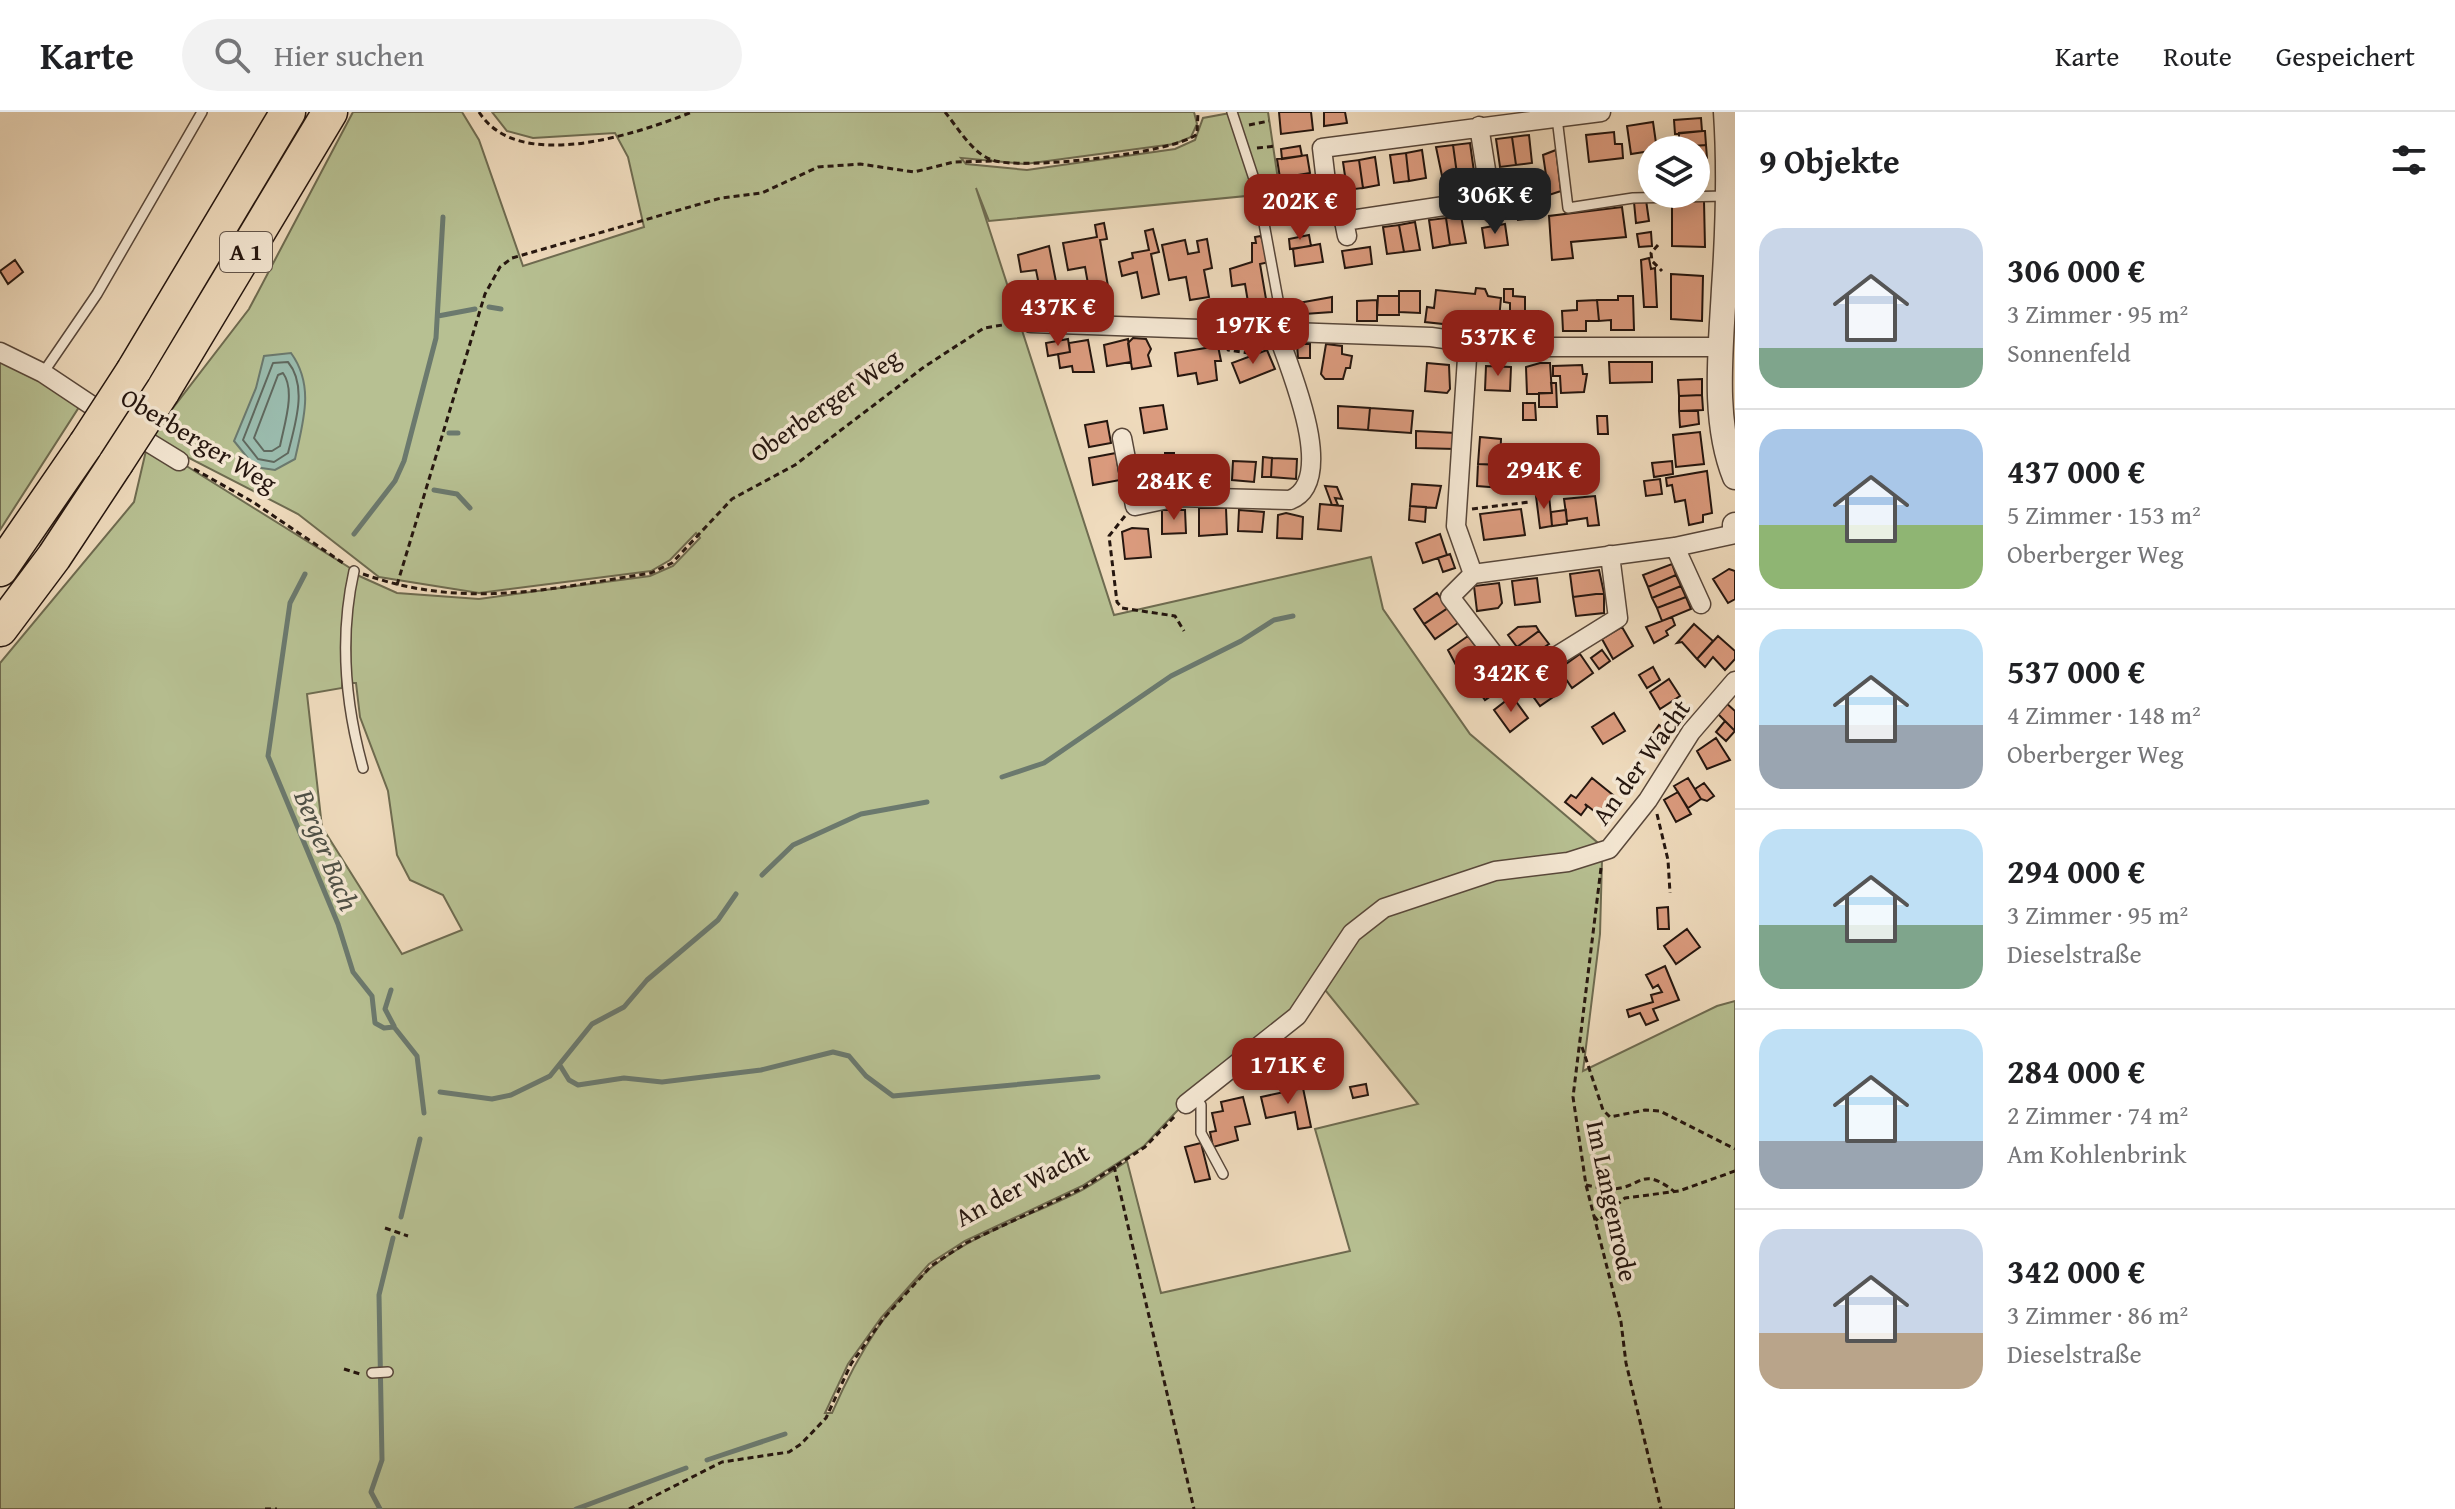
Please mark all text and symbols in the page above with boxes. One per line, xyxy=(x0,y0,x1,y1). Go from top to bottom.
search box xyxy=(182,19,742,91)
text: Karte xyxy=(40,27,134,83)
icon: search xyxy=(210,33,254,77)
text: Hier suchen xyxy=(274,33,424,77)
text: Karte xyxy=(2055,35,2119,76)
text: Route xyxy=(2163,35,2232,76)
text: Gespeichert xyxy=(2276,35,2415,76)
map controls xyxy=(1638,136,1710,208)
button: layers xyxy=(1638,136,1710,208)
text: 9 Objekte xyxy=(1759,136,1900,185)
icon: filters xyxy=(2387,138,2431,182)
pin: 306K € xyxy=(1430,168,1560,236)
pin: 202K € xyxy=(1235,174,1365,242)
text: 306K € xyxy=(1457,174,1533,213)
text: 202K € xyxy=(1262,180,1338,219)
road number: A 1 xyxy=(220,232,272,272)
text: 306 000 € xyxy=(2007,245,2145,294)
icon: home xyxy=(1823,260,1919,356)
pin: 437K € xyxy=(993,280,1123,348)
text: 437K € xyxy=(1020,286,1096,325)
text: 3 Zimmer · 95 m² xyxy=(2007,294,2188,333)
pin: 197K € xyxy=(1188,298,1318,366)
text: 197K € xyxy=(1215,304,1291,343)
pin: 537K € xyxy=(1433,310,1563,378)
text: 537K € xyxy=(1460,316,1536,355)
text: Sonnenfeld xyxy=(2007,333,2131,372)
street label: Oberberger Weg xyxy=(741,338,908,471)
street label: Oberberger Weg xyxy=(114,377,285,502)
pin: 294K € xyxy=(1479,443,1609,511)
text: 437 000 € xyxy=(2007,446,2145,495)
text: 294K € xyxy=(1506,449,1582,488)
pin: 284K € xyxy=(1109,454,1239,522)
text: 284K € xyxy=(1136,460,1212,499)
icon: home xyxy=(1823,461,1919,557)
text: 5 Zimmer · 153 m² xyxy=(2007,495,2201,534)
text: Oberberger Weg xyxy=(2007,534,2183,573)
pin: 342K € xyxy=(1446,646,1576,714)
text: 537 000 € xyxy=(2007,646,2145,695)
text: 342K € xyxy=(1473,652,1549,691)
icon: home xyxy=(1823,661,1919,757)
street label: An der Wacht xyxy=(1582,691,1700,833)
text: 4 Zimmer · 148 m² xyxy=(2007,695,2201,734)
text: Oberberger Weg xyxy=(2007,734,2183,773)
water label: Berger Bach xyxy=(284,782,370,917)
text: 294 000 € xyxy=(2007,846,2145,895)
icon: home xyxy=(1823,861,1919,957)
text: 3 Zimmer · 95 m² xyxy=(2007,895,2188,934)
text: Dieselstraße xyxy=(2007,934,2142,973)
pin: 171K € xyxy=(1223,1038,1353,1106)
text: 171K € xyxy=(1250,1044,1326,1083)
text: 284 000 € xyxy=(2007,1046,2145,1095)
icon: home xyxy=(1823,1061,1919,1157)
text: 2 Zimmer · 74 m² xyxy=(2007,1095,2188,1134)
street label: Im Langenrode xyxy=(1576,1117,1649,1285)
street label: An der Wacht xyxy=(948,1133,1096,1236)
text: Am Kohlenbrink xyxy=(2007,1134,2186,1173)
text: 342 000 € xyxy=(2007,1246,2145,1295)
icon: home xyxy=(1823,1261,1919,1357)
text: 3 Zimmer · 86 m² xyxy=(2007,1295,2188,1334)
text: Dieselstraße xyxy=(2007,1334,2142,1373)

